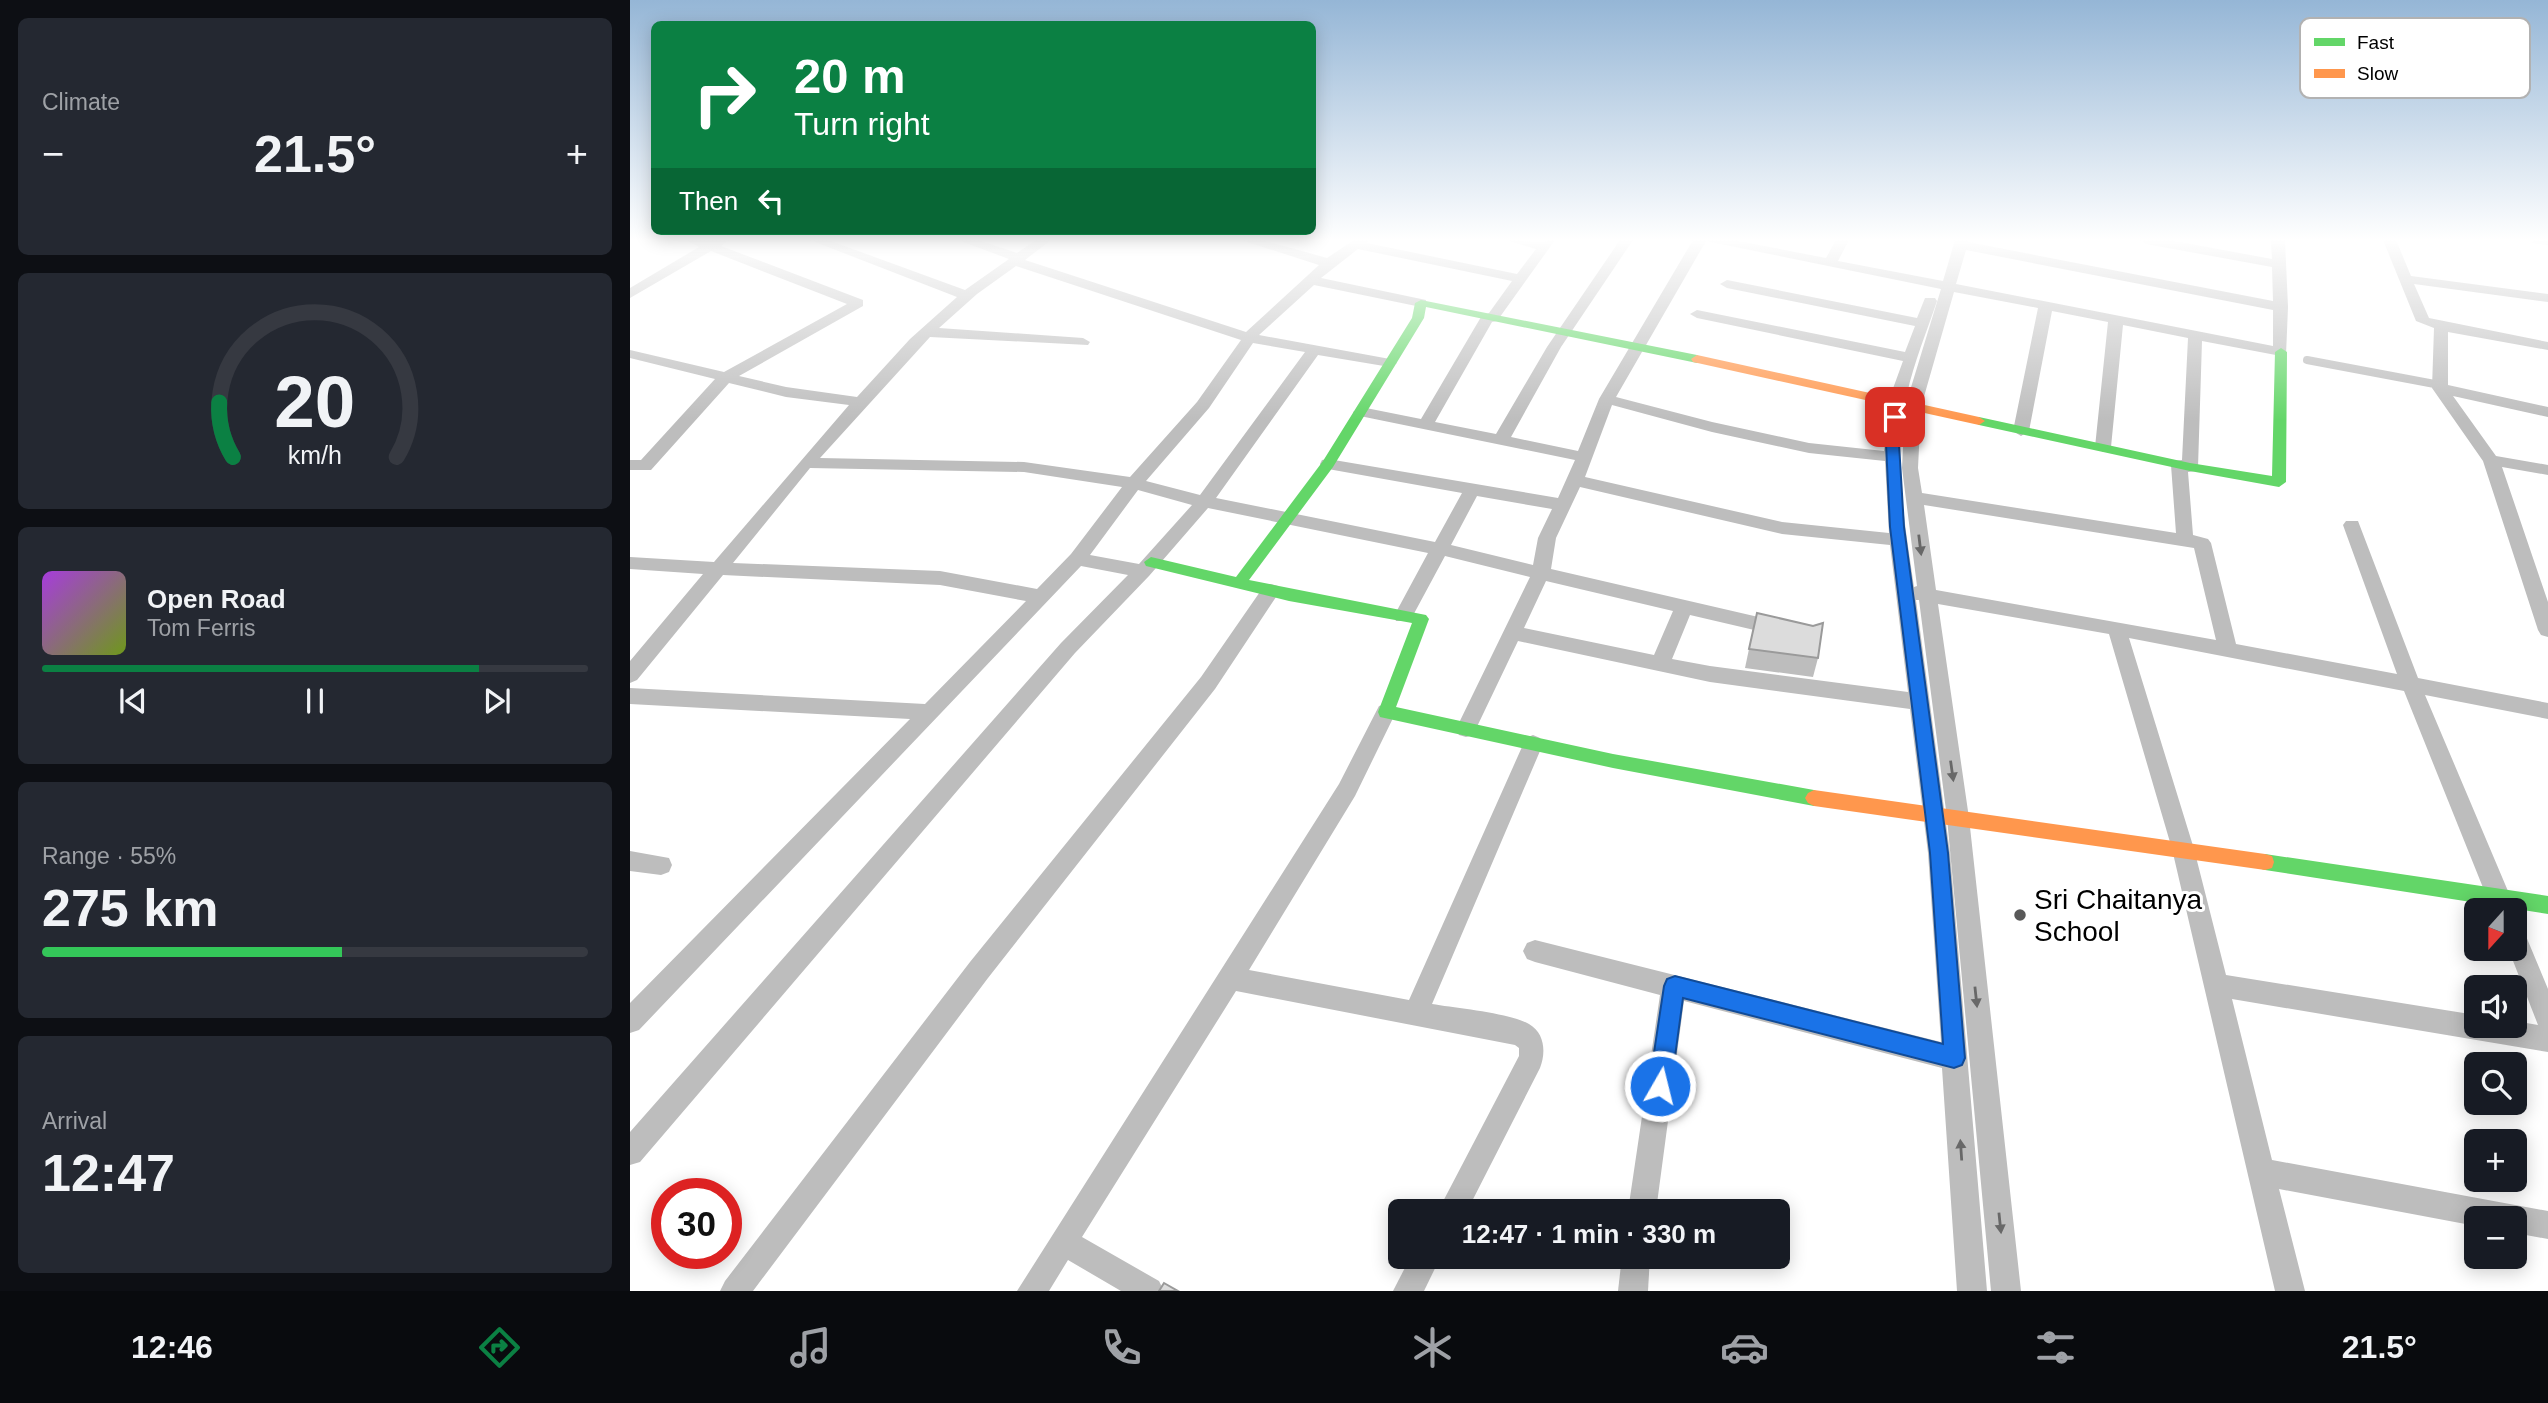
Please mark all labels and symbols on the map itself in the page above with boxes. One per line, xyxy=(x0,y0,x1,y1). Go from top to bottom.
legend xyxy=(2300,18,2530,98)
text: Fast xyxy=(2357,32,2395,53)
text: Slow xyxy=(2357,63,2398,84)
pin xyxy=(1865,387,1925,447)
one-way arrow xyxy=(1915,535,1926,557)
one-way arrow xyxy=(1946,760,1957,782)
place label: Sri Chaitanya School xyxy=(2034,884,2203,947)
north arrow xyxy=(2464,898,2527,961)
marker: Sri Chaitanya School xyxy=(2012,907,2028,923)
one-way arrow xyxy=(1971,986,1982,1008)
position arrow xyxy=(1623,1049,1697,1123)
one-way arrow xyxy=(1955,1138,1966,1160)
speed limit sign: 30 xyxy=(651,1178,742,1269)
one-way arrow xyxy=(1994,1212,2005,1234)

